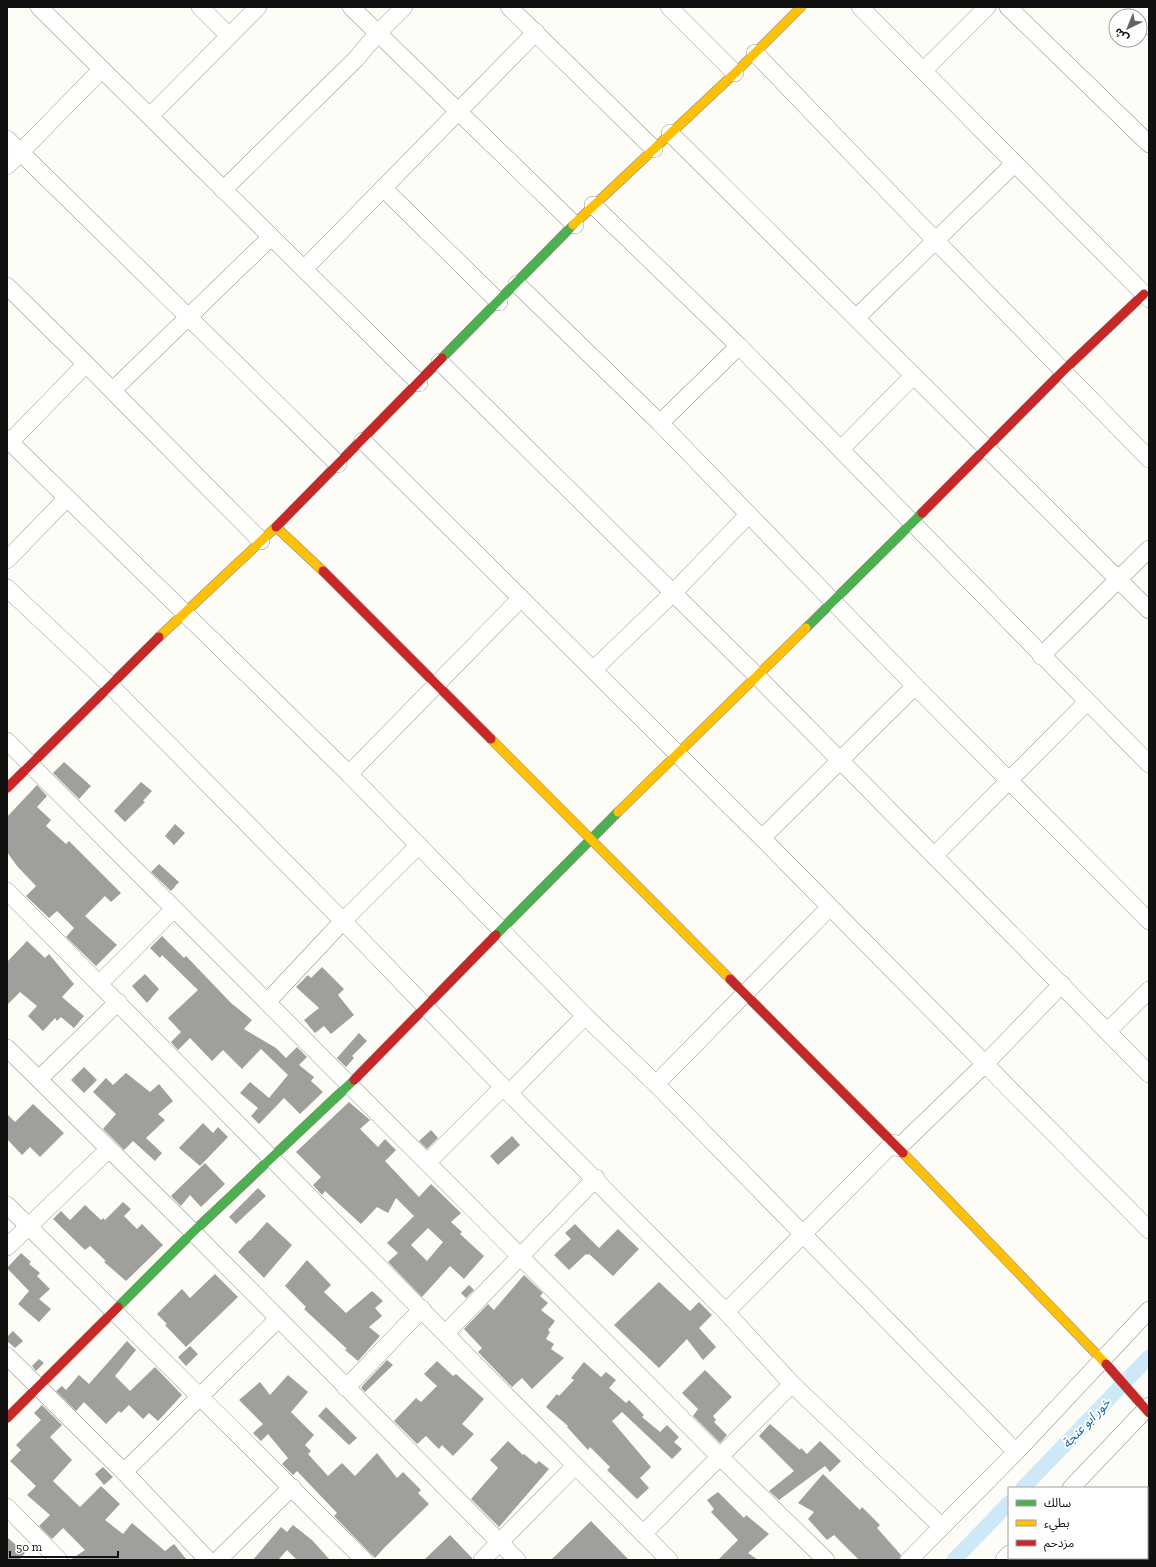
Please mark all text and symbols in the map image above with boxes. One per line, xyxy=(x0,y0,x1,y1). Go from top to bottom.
north arrow xyxy=(1108,8,1148,48)
text: ش xyxy=(1112,25,1131,45)
water label: خور ابو عنجة xyxy=(1059,1395,1113,1451)
legend xyxy=(1008,1487,1148,1559)
text: سالك xyxy=(1044,1496,1071,1510)
text: بطيء xyxy=(1044,1516,1070,1533)
scale bar xyxy=(10,1533,118,1559)
text: مزدحم xyxy=(1044,1536,1074,1552)
text: 50 m xyxy=(16,1540,43,1554)

